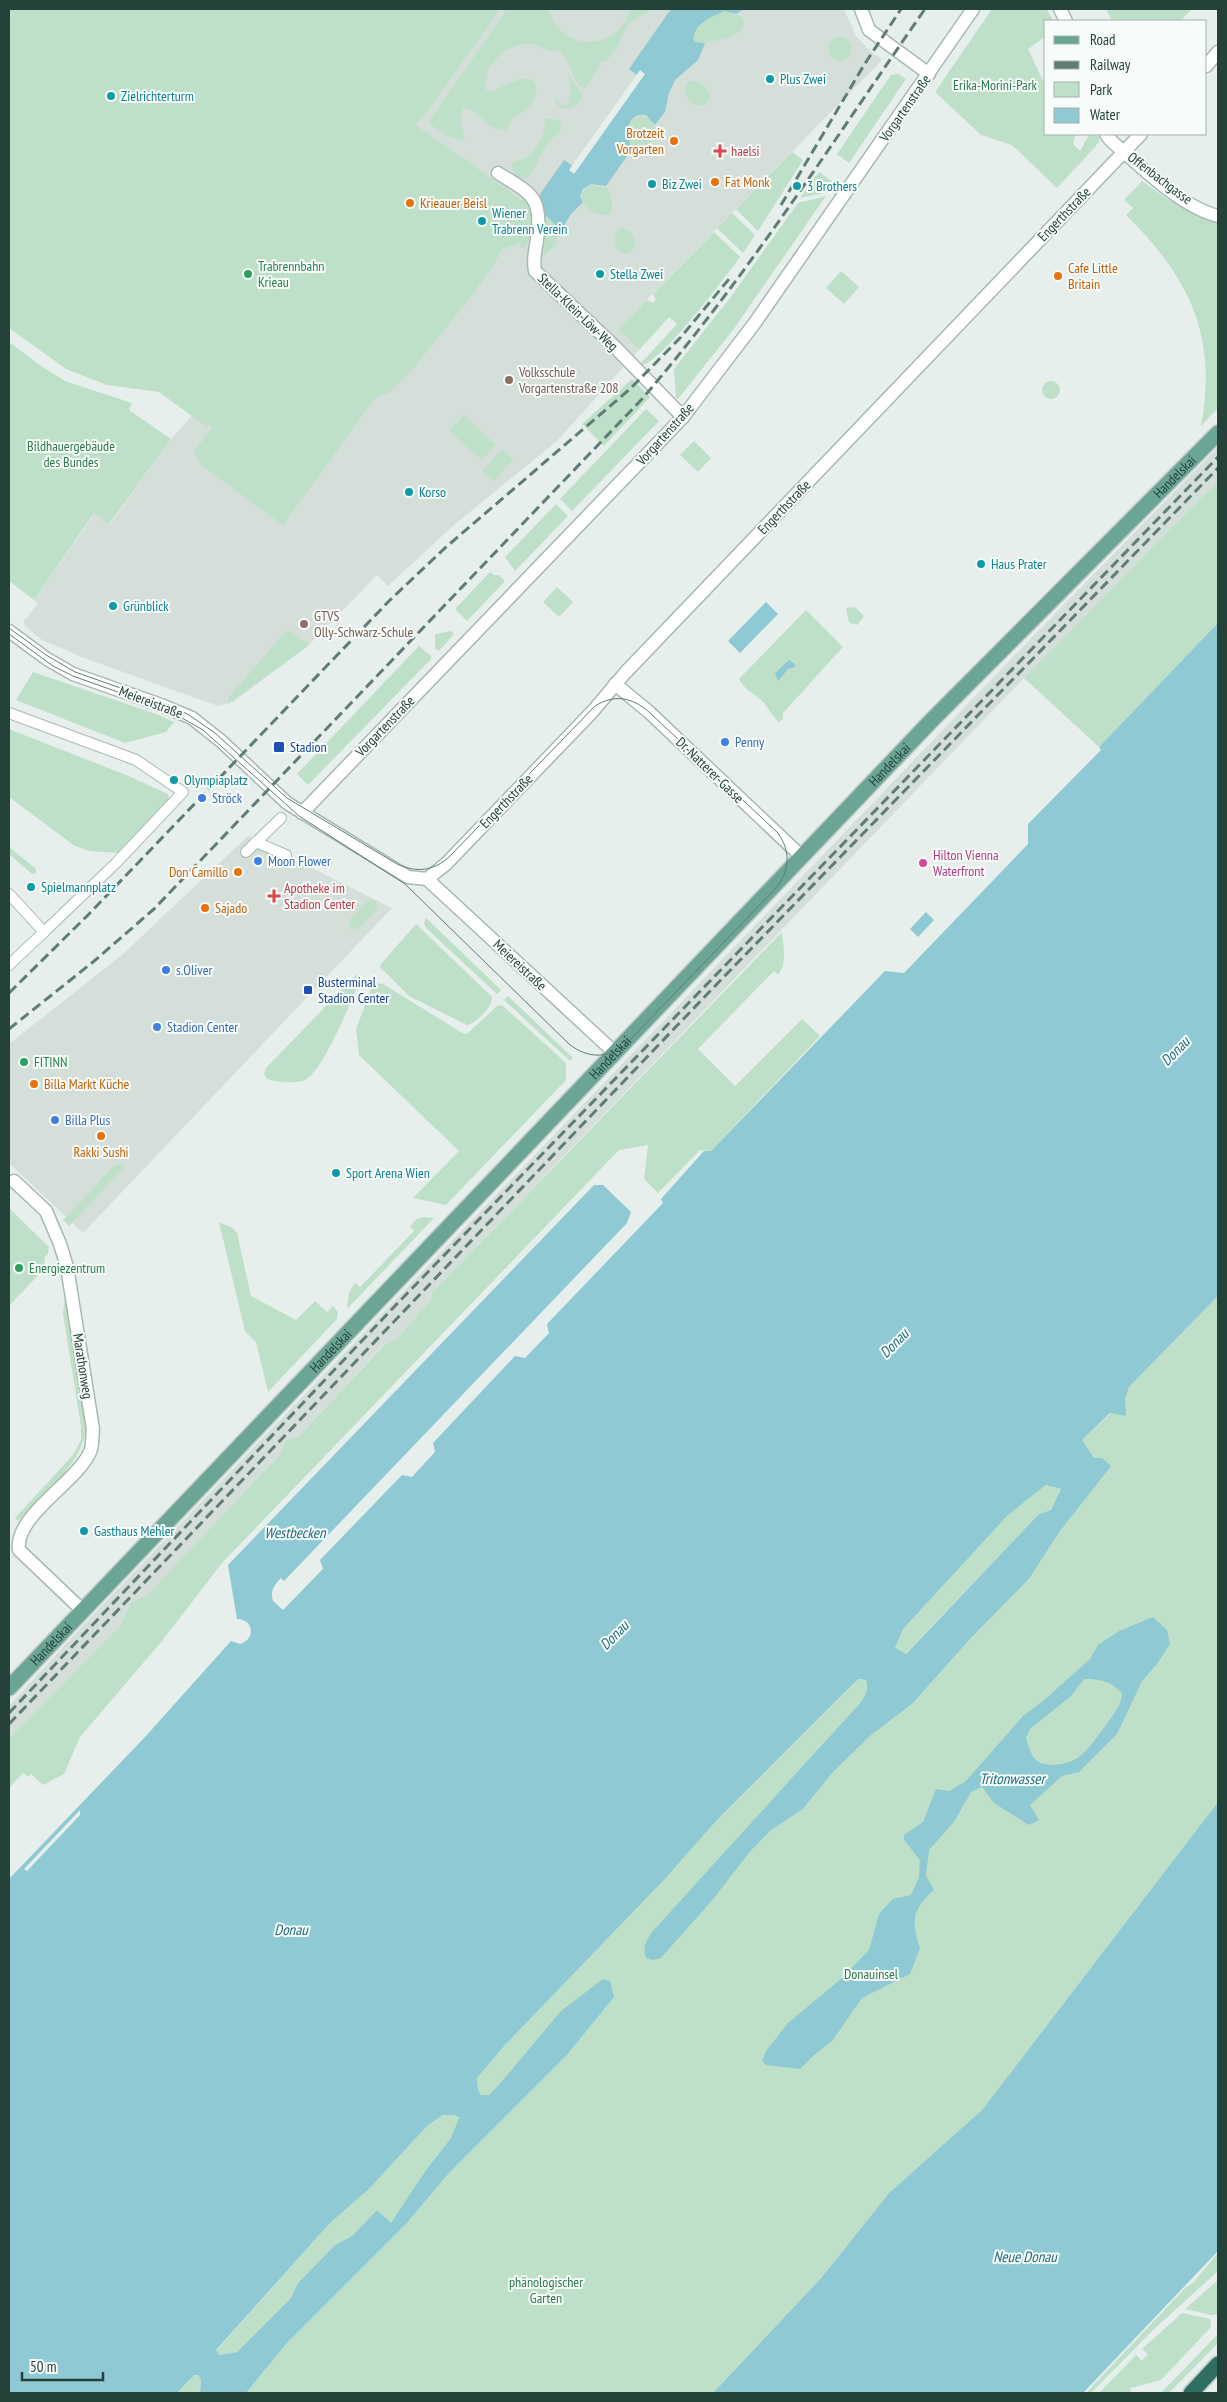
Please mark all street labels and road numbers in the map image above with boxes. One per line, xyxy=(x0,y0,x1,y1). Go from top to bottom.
street label: Vorgartenstraße xyxy=(875,71,935,146)
street label: Offenbachgasse xyxy=(1124,148,1196,208)
street label: Engerthstraße xyxy=(1034,183,1095,245)
street label: Stella-Klein-Löw-Weg xyxy=(534,269,622,355)
street label: Vorgartenstraße xyxy=(632,399,698,470)
street label: Handelskai xyxy=(1149,451,1200,502)
street label: Engerthstraße xyxy=(754,476,815,538)
street label: Meiereistraße xyxy=(117,682,186,722)
street label: Vorgartenstraße xyxy=(351,692,419,761)
street label: Dr.-Natterer-Gasse xyxy=(672,733,748,807)
street label: Handelskai xyxy=(865,739,914,790)
street label: Engerthstraße xyxy=(476,770,537,832)
street label: Meiereistraße xyxy=(489,936,551,995)
street label: Handelskai xyxy=(585,1032,635,1083)
street label: Handelskai xyxy=(306,1325,355,1376)
street label: Marathonweg xyxy=(69,1332,97,1400)
street label: Handelskai xyxy=(26,1618,76,1669)

